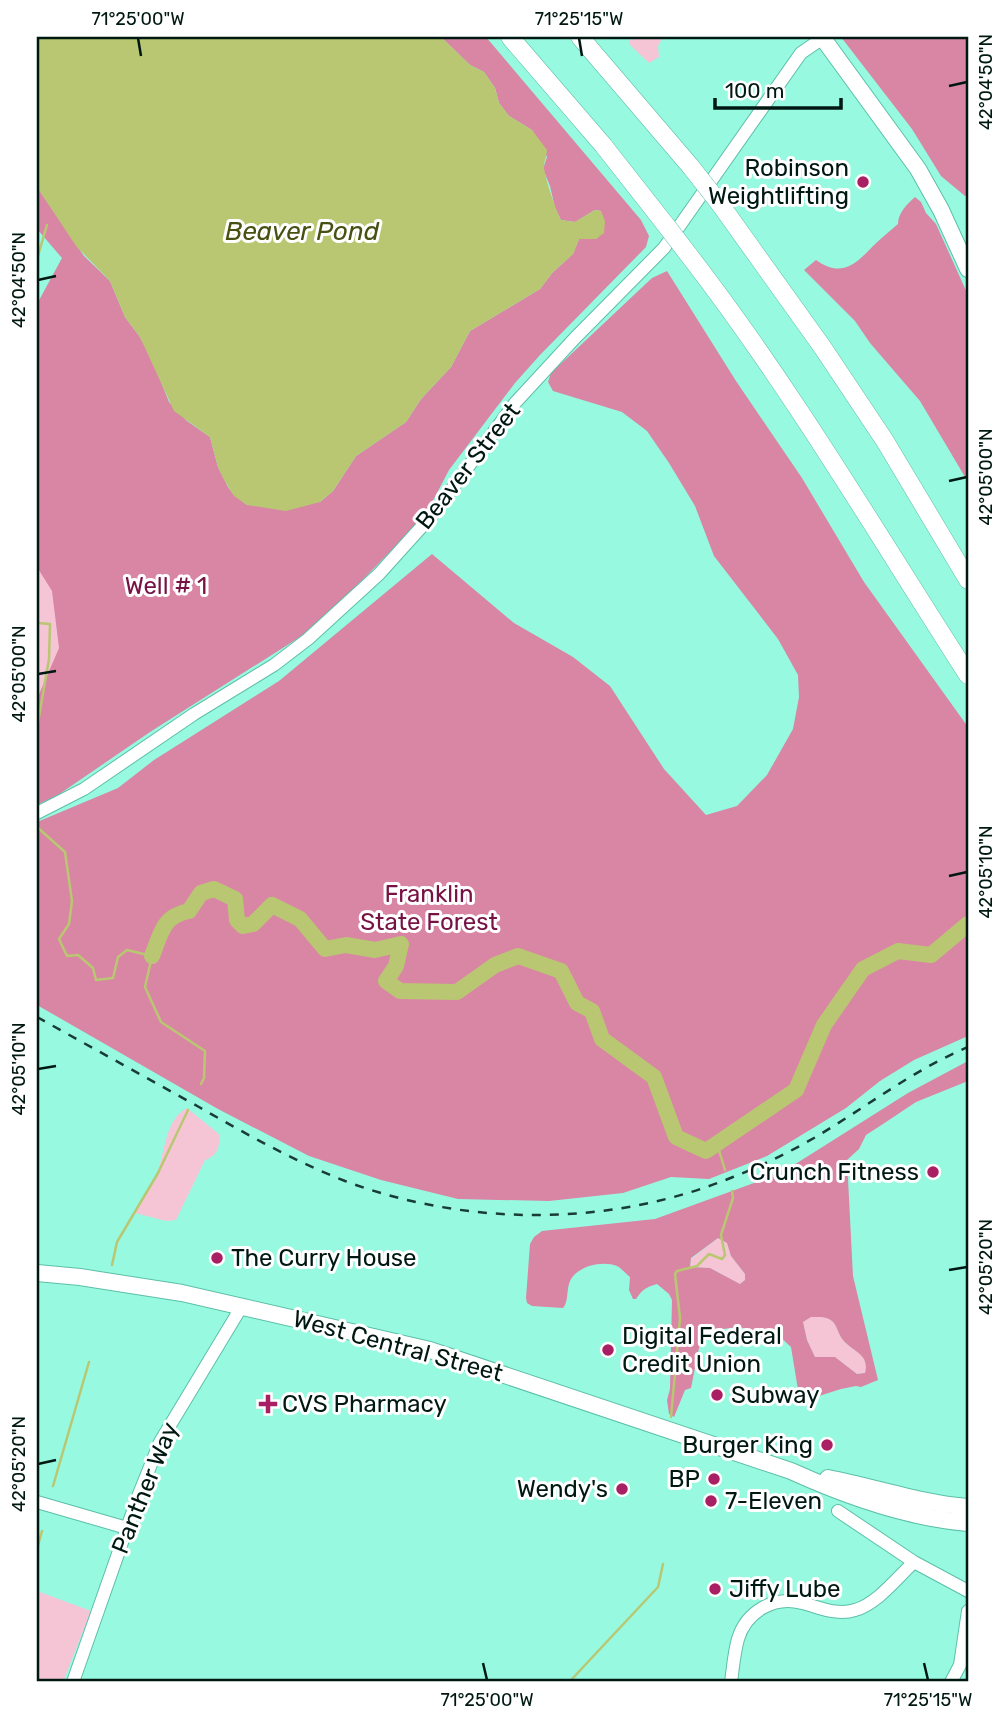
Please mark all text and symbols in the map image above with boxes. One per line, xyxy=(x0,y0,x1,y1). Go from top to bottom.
text: 71°25'00"W xyxy=(91,8,185,30)
text: 71°25'15"W xyxy=(535,8,623,30)
text: 42°04'50"N xyxy=(975,34,997,130)
scale bar xyxy=(715,66,841,110)
text: 100 m xyxy=(725,78,784,103)
place label: Robinson Weightlifting xyxy=(708,154,849,210)
marker: Robinson Weightlifting xyxy=(855,174,871,190)
water label: Beaver Pond xyxy=(225,216,380,247)
text: 42°04'50"N xyxy=(8,232,30,328)
street label: Beaver Street xyxy=(410,397,526,535)
text: 42°05'00"N xyxy=(975,429,997,525)
park label: Well # 1 xyxy=(125,572,207,600)
text: 42°05'00"N xyxy=(8,626,30,722)
text: 42°05'10"N xyxy=(975,825,997,919)
park label: Franklin State Forest xyxy=(360,880,498,936)
text: 42°05'10"N xyxy=(8,1022,30,1116)
place label: Crunch Fitness xyxy=(749,1158,919,1186)
marker: Crunch Fitness xyxy=(925,1164,941,1180)
text: 42°05'20"N xyxy=(975,1219,997,1315)
place label: The Curry House xyxy=(231,1244,417,1272)
marker: The Curry House xyxy=(209,1250,225,1266)
street label: West Central Street xyxy=(290,1305,506,1387)
place label: Digital Federal Credit Union xyxy=(622,1322,782,1378)
marker: Digital Federal Credit Union xyxy=(600,1342,616,1358)
place label: Subway xyxy=(731,1381,819,1409)
marker: Subway xyxy=(709,1387,725,1403)
place label: CVS Pharmacy xyxy=(282,1390,447,1418)
marker: CVS Pharmacy xyxy=(260,1396,276,1412)
text: 42°05'20"N xyxy=(8,1416,30,1512)
street label: Panther Way xyxy=(106,1418,184,1558)
place label: Burger King xyxy=(682,1431,813,1459)
marker: Burger King xyxy=(819,1437,835,1453)
place label: BP xyxy=(669,1465,700,1493)
marker: BP xyxy=(706,1471,722,1487)
place label: Wendy's xyxy=(517,1475,608,1503)
marker: Wendy's xyxy=(614,1481,630,1497)
place label: 7-Eleven xyxy=(725,1487,822,1515)
marker: 7-Eleven xyxy=(703,1493,719,1509)
place label: Jiffy Lube xyxy=(729,1575,840,1603)
marker: Jiffy Lube xyxy=(707,1581,723,1597)
text: 71°25'00"W xyxy=(440,1689,534,1711)
text: 71°25'15"W xyxy=(884,1689,972,1711)

